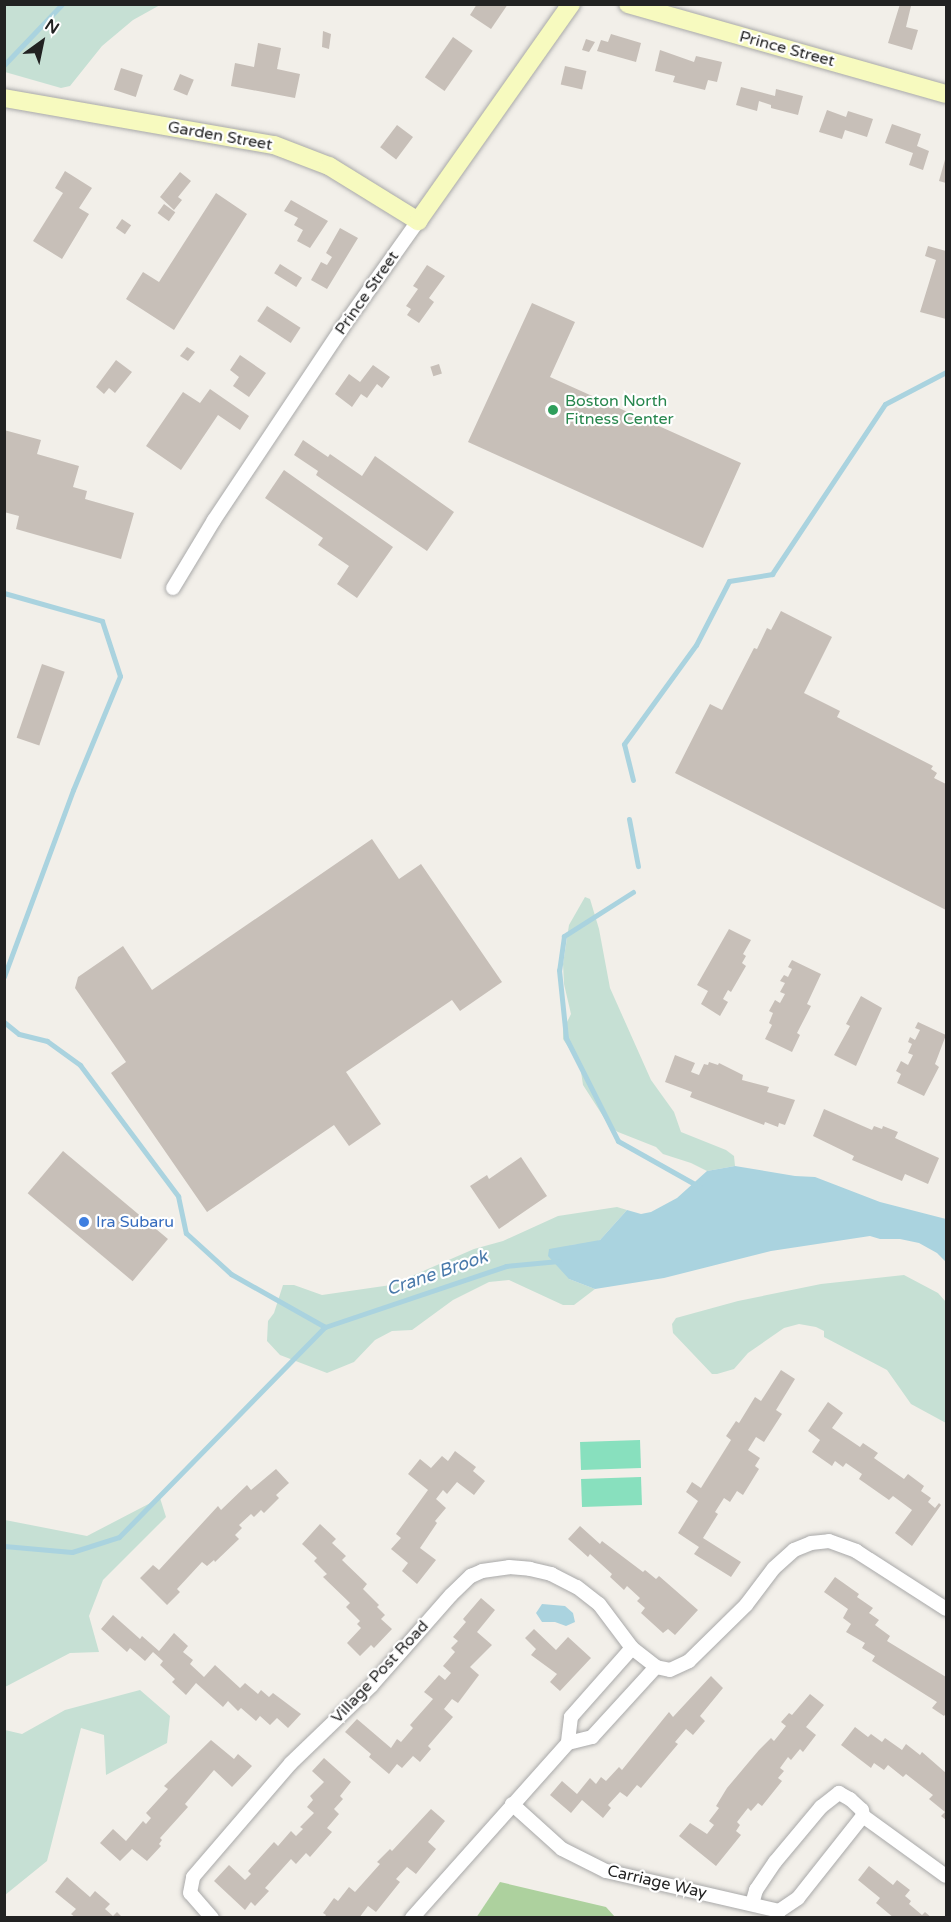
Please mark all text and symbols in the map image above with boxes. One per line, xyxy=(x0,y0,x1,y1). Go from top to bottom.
north arrow xyxy=(12,12,72,72)
text: N xyxy=(41,15,63,39)
street label: Prince Street xyxy=(737,27,837,71)
street label: Garden Street xyxy=(166,117,274,155)
street label: Prince Street xyxy=(331,247,403,339)
place label: Boston North Fitness Center xyxy=(565,391,674,429)
marker: Boston North Fitness Center xyxy=(546,403,560,417)
place label: Ira Subaru xyxy=(96,1212,174,1232)
marker: Ira Subaru xyxy=(77,1215,91,1229)
water label: Crane Brook xyxy=(383,1246,491,1300)
street label: Village Post Road xyxy=(327,1617,433,1727)
street label: Carriage Way xyxy=(605,1861,709,1903)

